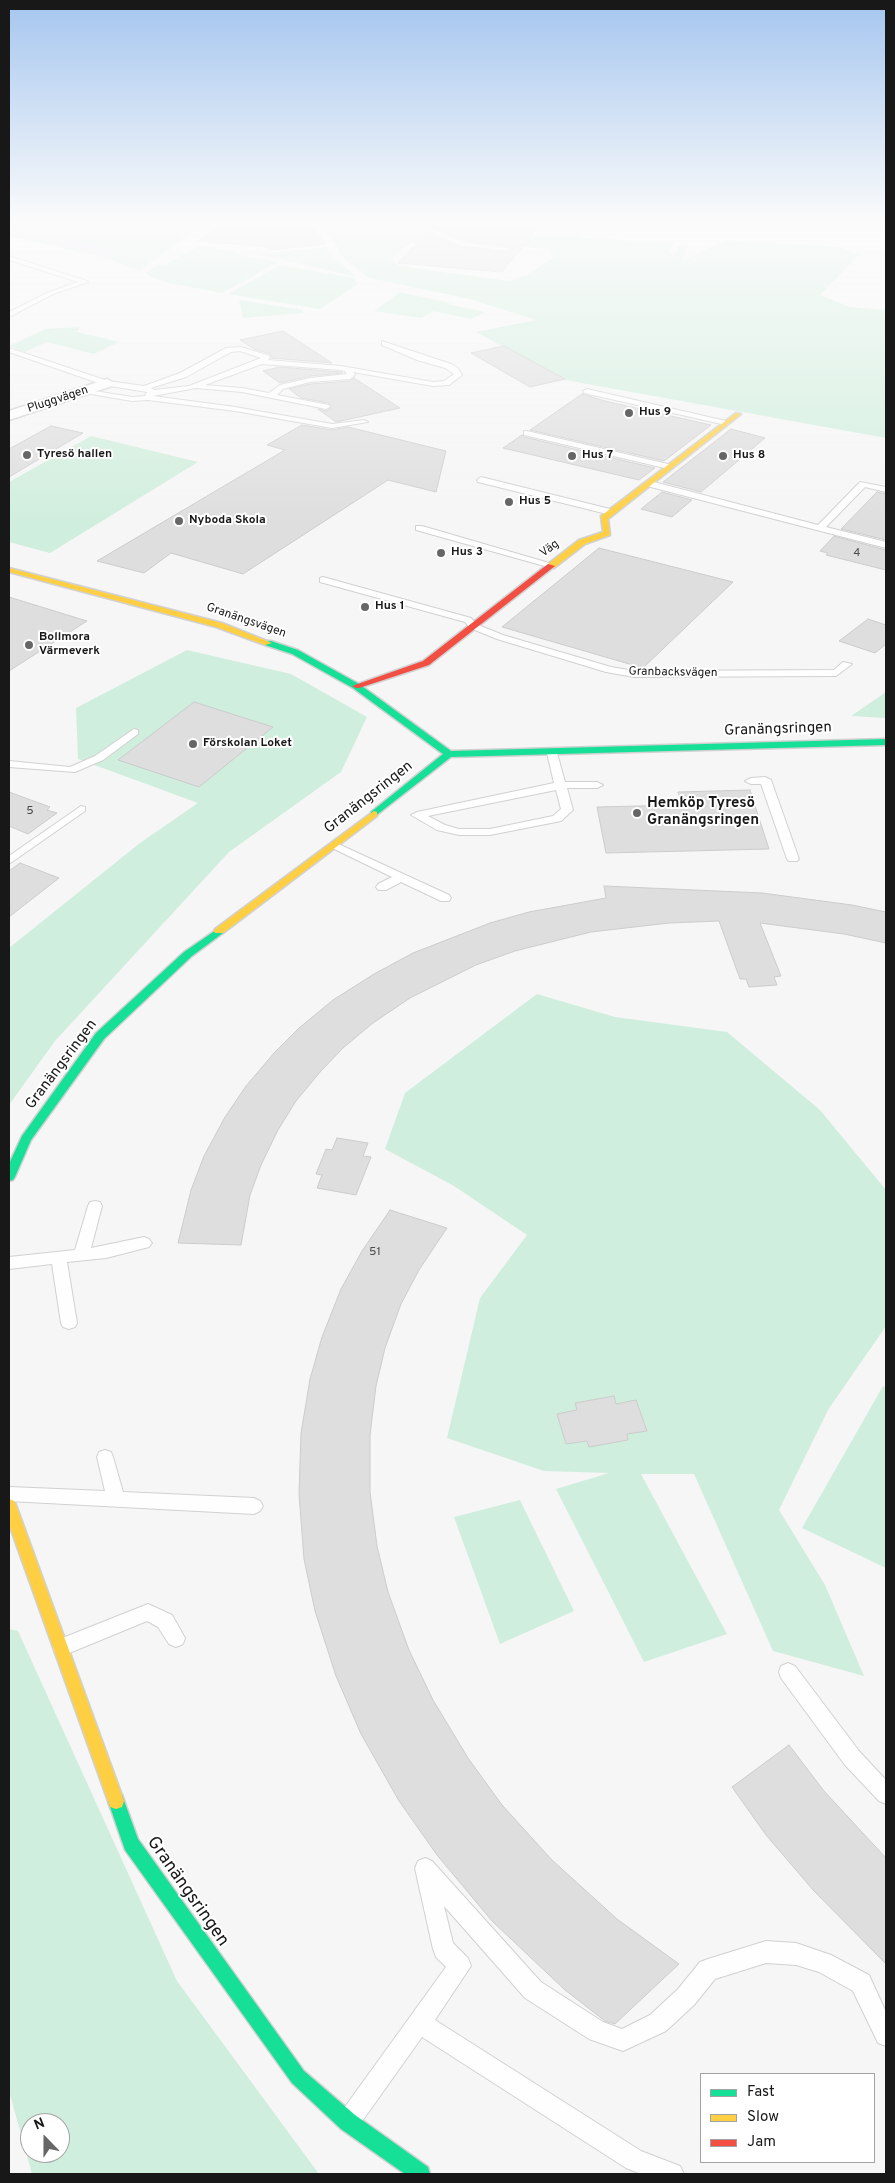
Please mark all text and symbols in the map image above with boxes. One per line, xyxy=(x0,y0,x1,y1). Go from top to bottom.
street label: Pluggvägen xyxy=(26,383,90,417)
place label: Hus 9 xyxy=(639,406,671,420)
marker: Hus 9 xyxy=(623,407,635,419)
place label: Tyresö hallen xyxy=(37,448,112,462)
marker: Tyresö hallen xyxy=(21,449,33,461)
place label: Hus 7 xyxy=(582,449,613,463)
place label: Hus 8 xyxy=(733,449,765,463)
marker: Hus 7 xyxy=(566,450,578,462)
marker: Hus 8 xyxy=(717,450,729,462)
place label: Hus 5 xyxy=(519,495,551,509)
marker: Hus 5 xyxy=(503,496,515,508)
place label: Nyboda Skola xyxy=(189,514,266,528)
marker: Nyboda Skola xyxy=(173,515,185,527)
street label: Väg xyxy=(538,537,562,561)
place label: Hus 3 xyxy=(451,546,483,560)
marker: Hus 3 xyxy=(435,547,447,559)
house number: 4 xyxy=(854,547,860,561)
place label: Hus 1 xyxy=(375,600,404,614)
street label: Granängsvägen xyxy=(204,601,288,641)
marker: Hus 1 xyxy=(359,601,371,613)
place label: Bollmora Värmeverk xyxy=(39,631,100,659)
marker: Bollmora Värmeverk xyxy=(23,639,35,651)
street label: Granbacksvägen xyxy=(628,665,718,681)
street label: Granängsringen xyxy=(724,719,832,741)
place label: Förskolan Loket xyxy=(203,737,292,751)
marker: Förskolan Loket xyxy=(187,738,199,750)
street label: Granängsringen xyxy=(321,758,417,838)
place label: Hemköp Tyresö Granängsringen xyxy=(647,795,759,830)
house number: 5 xyxy=(26,805,34,819)
marker: Hemköp Tyresö Granängsringen xyxy=(631,807,643,819)
street label: Granängsringen xyxy=(22,1017,102,1113)
house number: 51 xyxy=(369,1246,381,1260)
street label: Granängsringen xyxy=(141,1833,233,1951)
legend xyxy=(700,2073,875,2163)
text: Fast xyxy=(747,2083,775,2102)
text: Slow xyxy=(747,2108,779,2127)
north arrow xyxy=(20,2113,70,2163)
text: N xyxy=(32,2115,47,2134)
text: Jam xyxy=(747,2133,776,2152)

